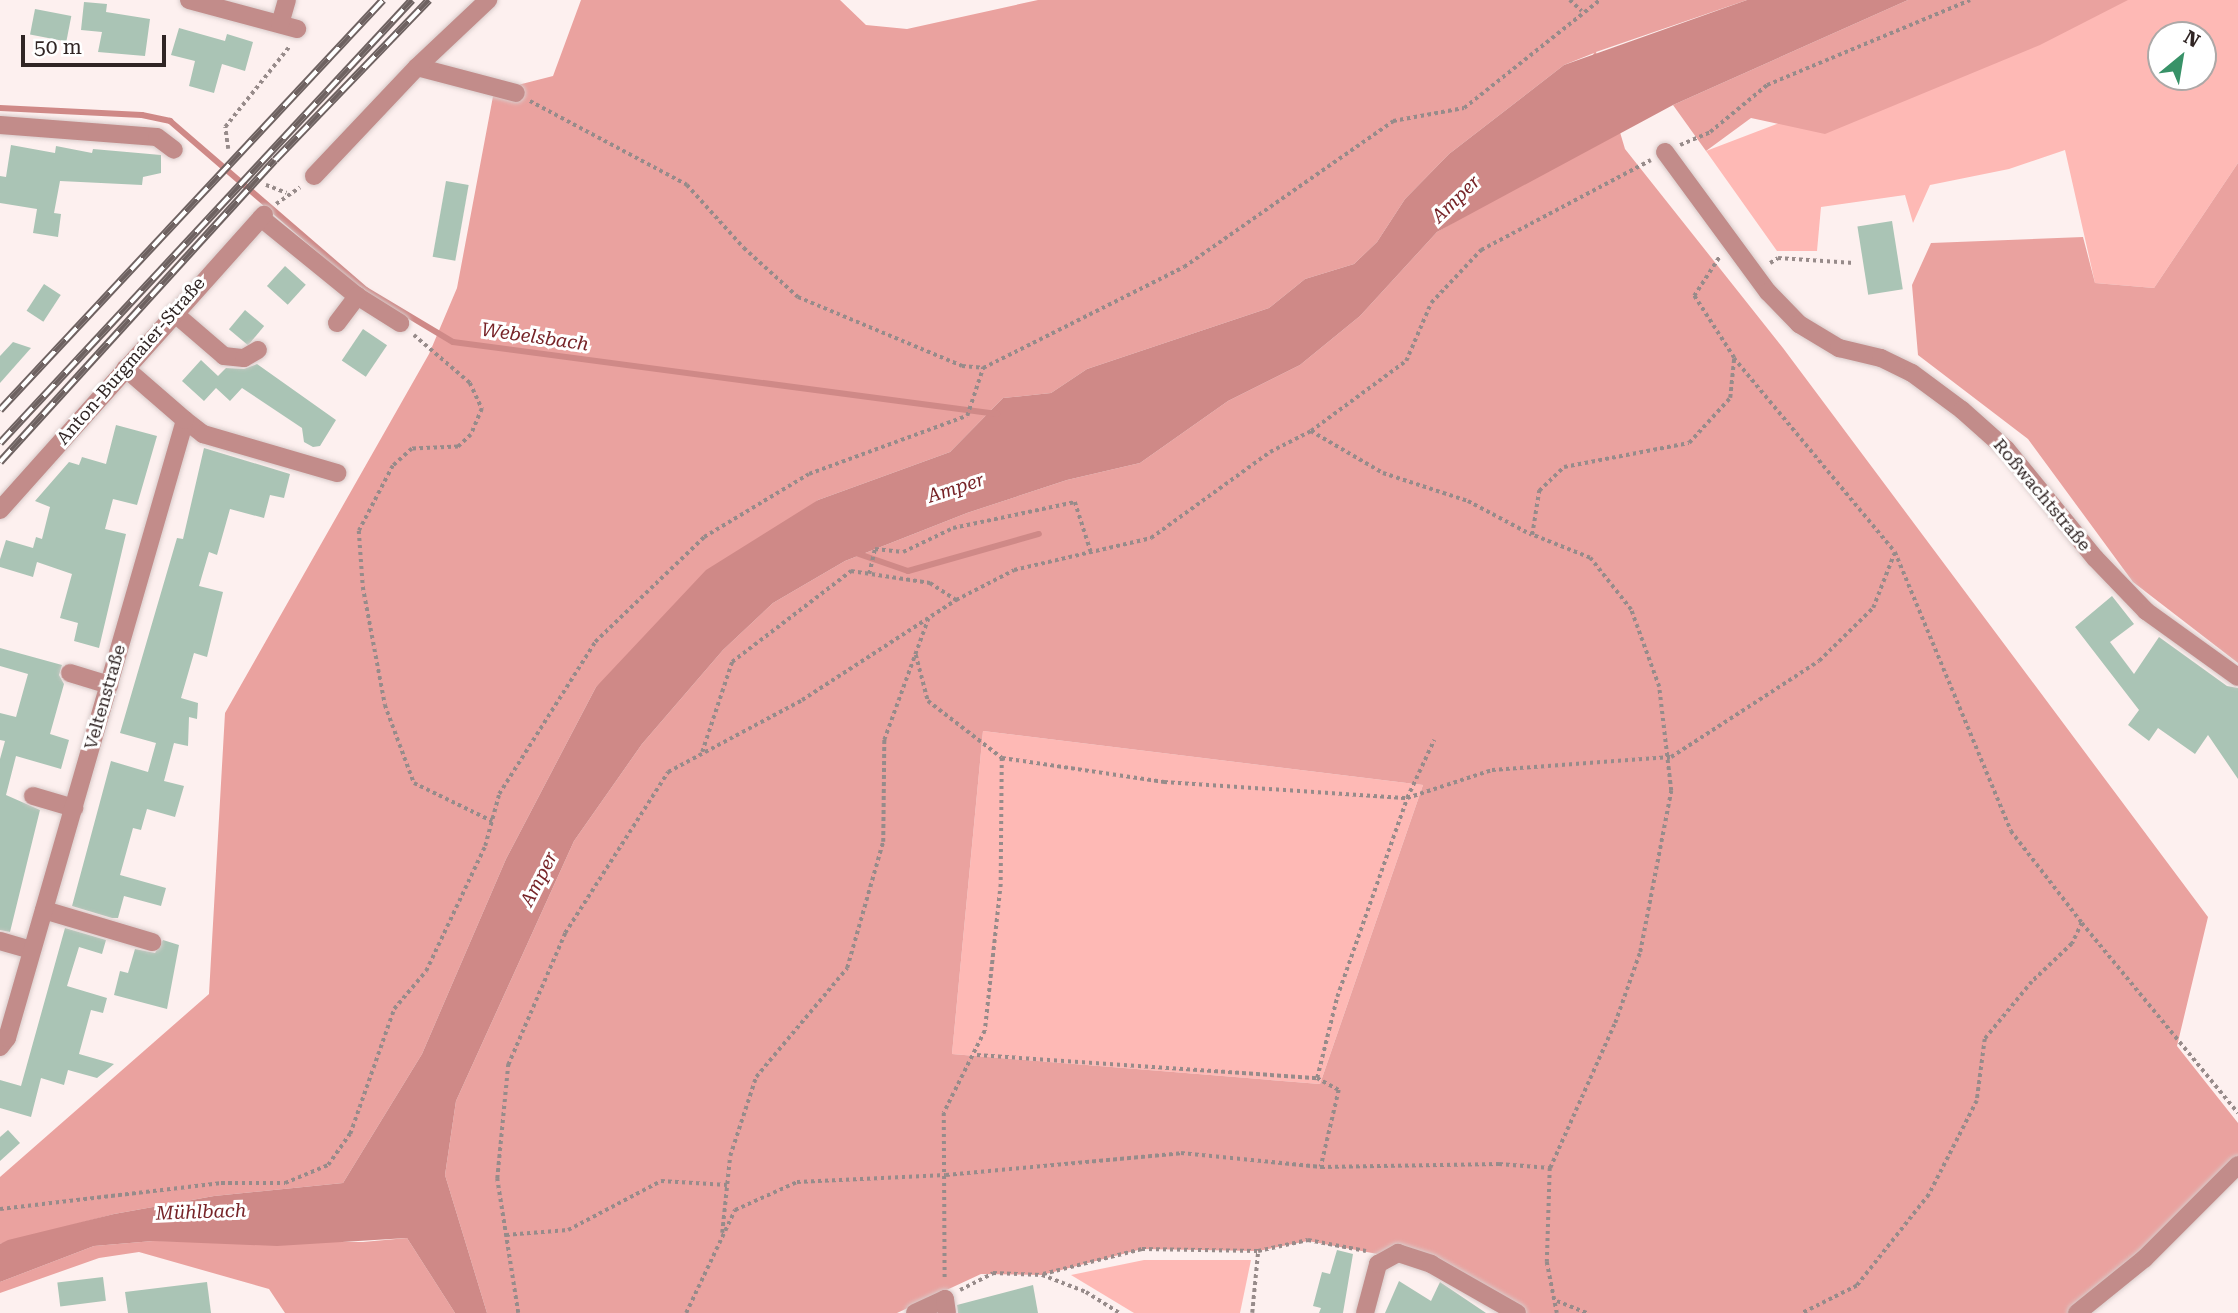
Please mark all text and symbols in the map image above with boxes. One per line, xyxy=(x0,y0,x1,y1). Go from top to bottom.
scale bar xyxy=(24,21,170,65)
north arrow xyxy=(2147,21,2217,91)
text: N xyxy=(2180,25,2204,53)
text: 50 m xyxy=(34,35,82,59)
water label: Amper xyxy=(1427,170,1485,228)
street label: Anton-Burgmaier-Straße xyxy=(52,273,210,449)
water label: Webelsbach xyxy=(480,318,590,356)
street label: Roßwachtstraße xyxy=(1989,434,2095,556)
water label: Amper xyxy=(925,468,987,508)
street label: Veltenstraße xyxy=(80,642,130,752)
water label: Amper xyxy=(516,848,562,910)
water label: Mühlbach xyxy=(155,1199,247,1225)

